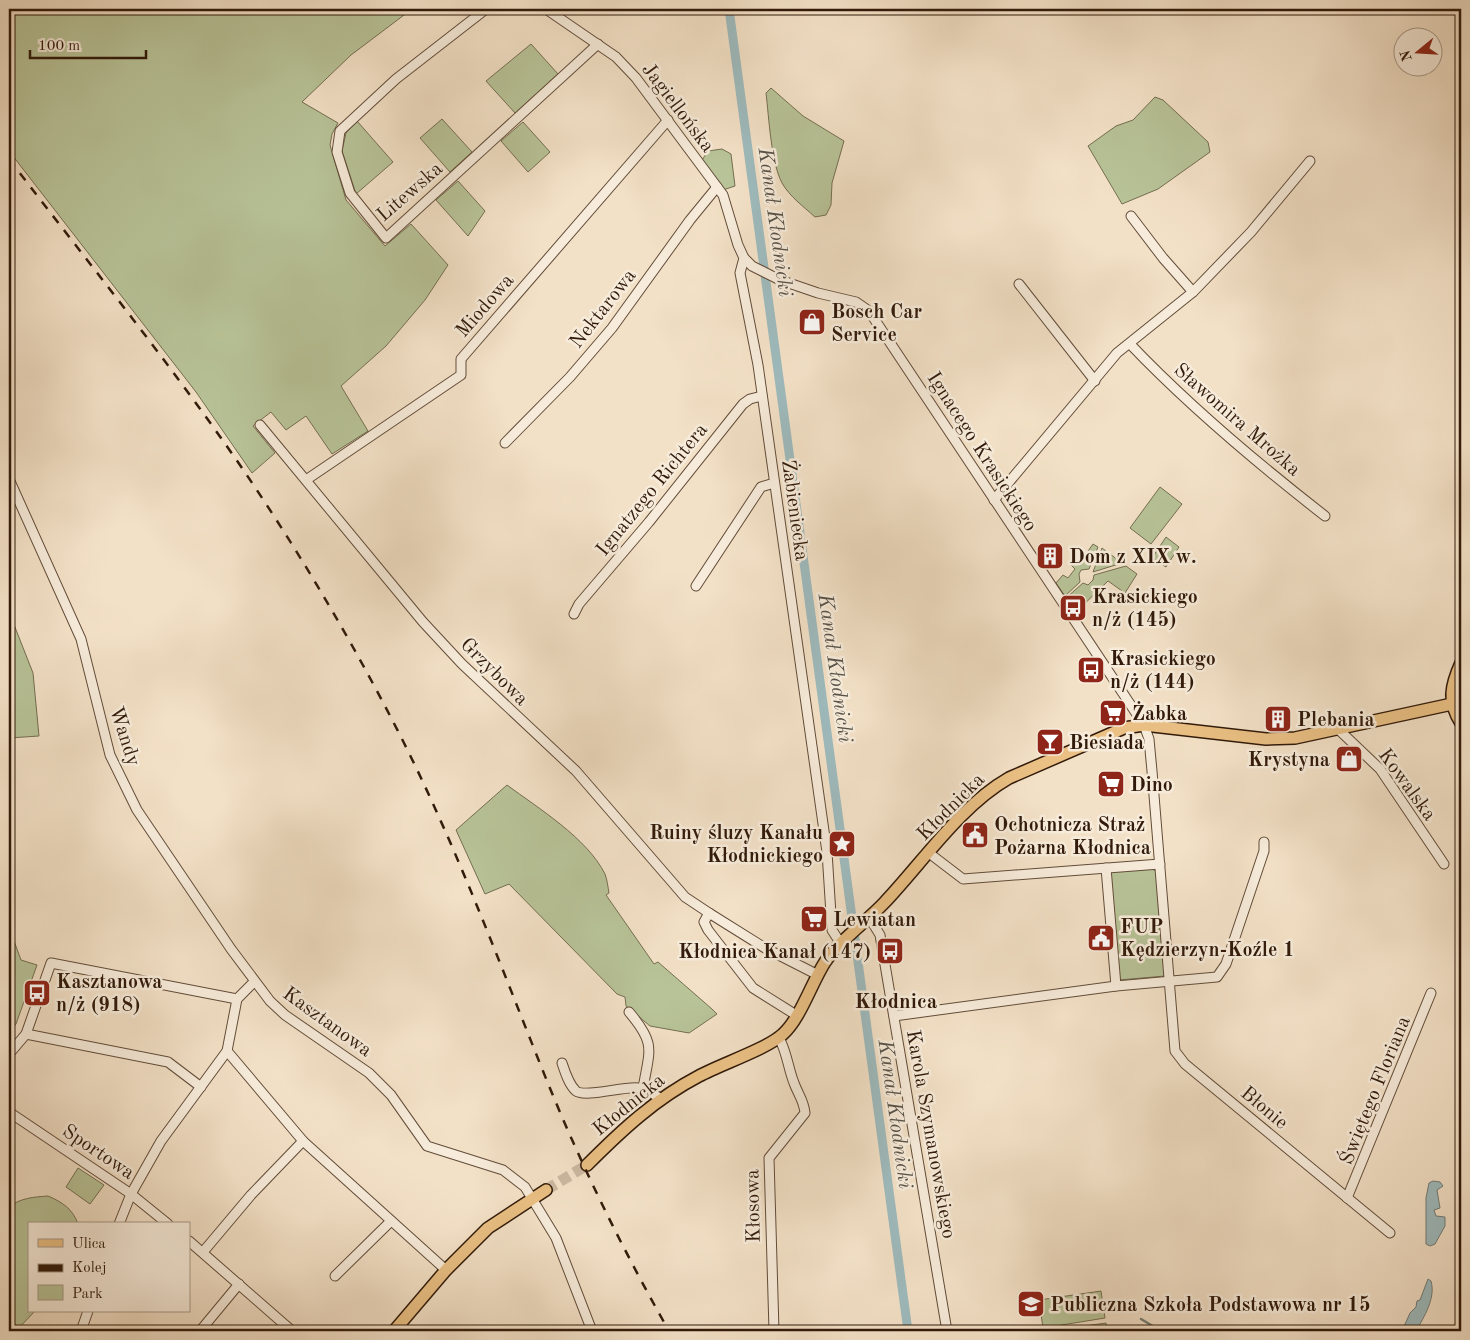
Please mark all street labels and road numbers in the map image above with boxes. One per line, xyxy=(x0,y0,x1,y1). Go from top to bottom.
street label: Jagiellońska xyxy=(637,60,718,157)
street label: Litewska xyxy=(374,159,447,226)
street label: Nektarowa xyxy=(567,266,641,353)
street label: Miodowa xyxy=(453,271,518,342)
street label: Sławomira Mrożka xyxy=(1169,360,1304,481)
street label: Ignacego Krasickiego xyxy=(922,369,1040,535)
street label: Ignatzego Richtera xyxy=(593,420,712,560)
street label: Żabieniecka xyxy=(777,458,813,562)
street label: Grzybowa xyxy=(456,635,531,710)
street label: Wandy xyxy=(105,704,143,769)
street label: Kowalska xyxy=(1374,745,1439,825)
street label: Kłodnicka xyxy=(914,770,989,845)
street label: Kasztanowa xyxy=(279,984,375,1061)
street label: Świętego Floriana xyxy=(1333,1012,1415,1168)
street label: Karola Szymanowskiego xyxy=(902,1028,958,1240)
street label: Kłodnicka xyxy=(589,1071,669,1140)
street label: Błonie xyxy=(1236,1083,1291,1134)
street label: Sportowa xyxy=(58,1121,138,1184)
street label: Kłosowa xyxy=(743,1169,765,1243)

